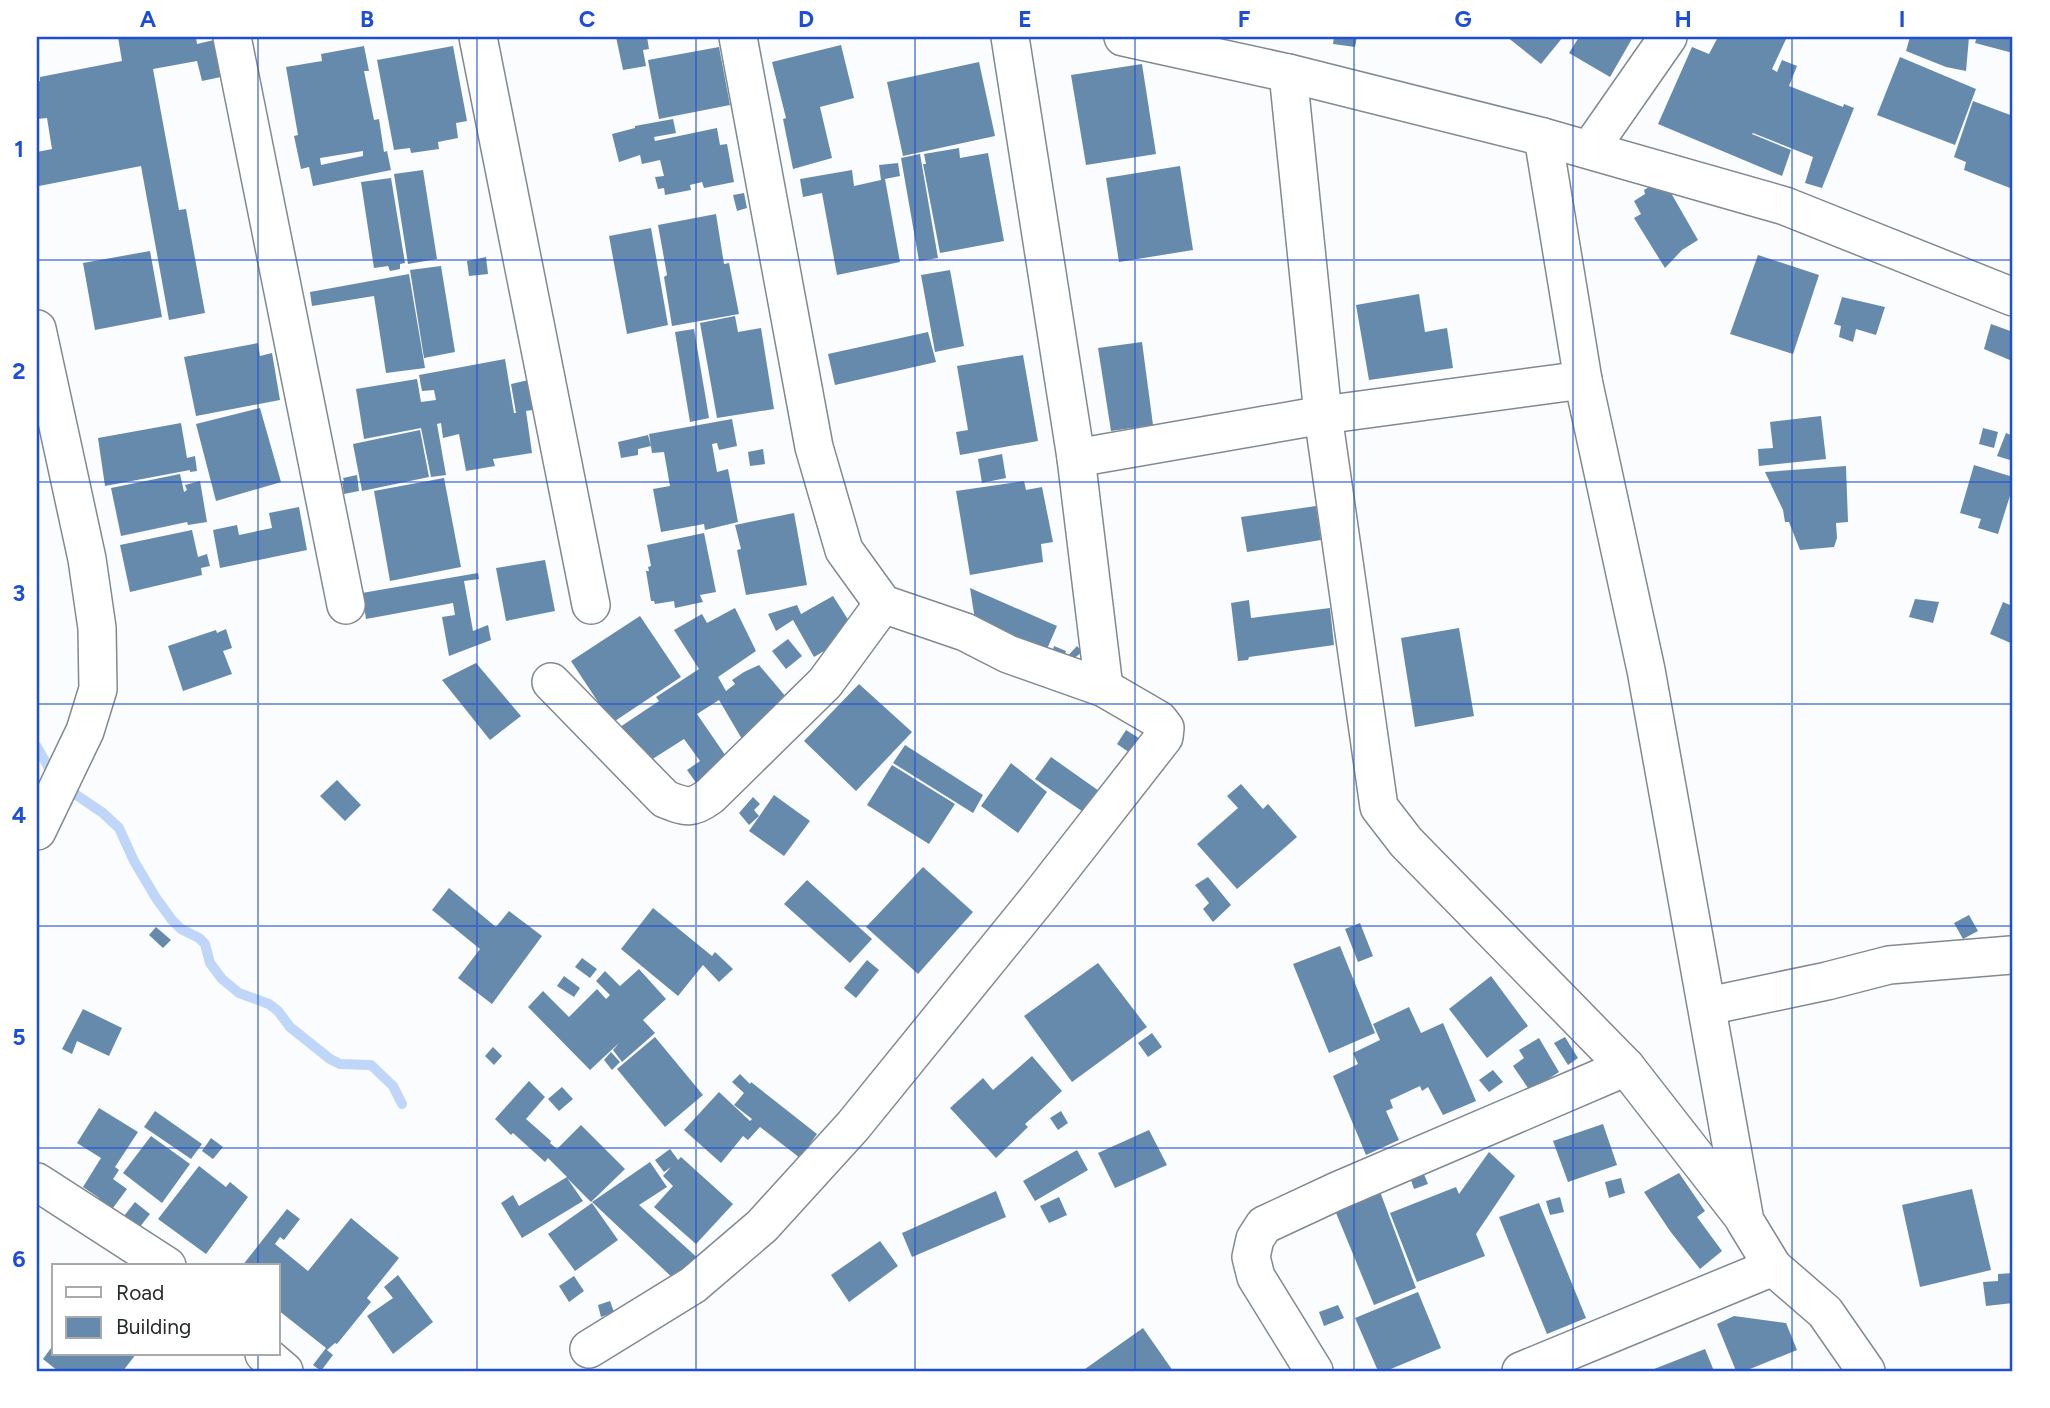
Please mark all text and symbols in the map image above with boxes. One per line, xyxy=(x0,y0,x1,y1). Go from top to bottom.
text: A xyxy=(140,5,157,33)
text: B xyxy=(360,5,374,33)
text: C xyxy=(579,5,596,33)
text: D xyxy=(798,5,814,33)
text: E xyxy=(1018,5,1032,33)
text: F xyxy=(1238,5,1251,33)
text: G xyxy=(1454,5,1472,33)
text: H xyxy=(1674,5,1692,33)
text: I xyxy=(1899,5,1905,33)
text: 1 xyxy=(14,135,24,163)
text: 2 xyxy=(12,357,26,385)
text: 3 xyxy=(13,579,25,607)
text: 4 xyxy=(12,801,26,829)
text: 5 xyxy=(12,1023,26,1051)
text: 6 xyxy=(12,1245,26,1273)
legend xyxy=(52,1264,280,1356)
text: Road xyxy=(116,1280,164,1305)
text: Building xyxy=(116,1314,191,1339)

